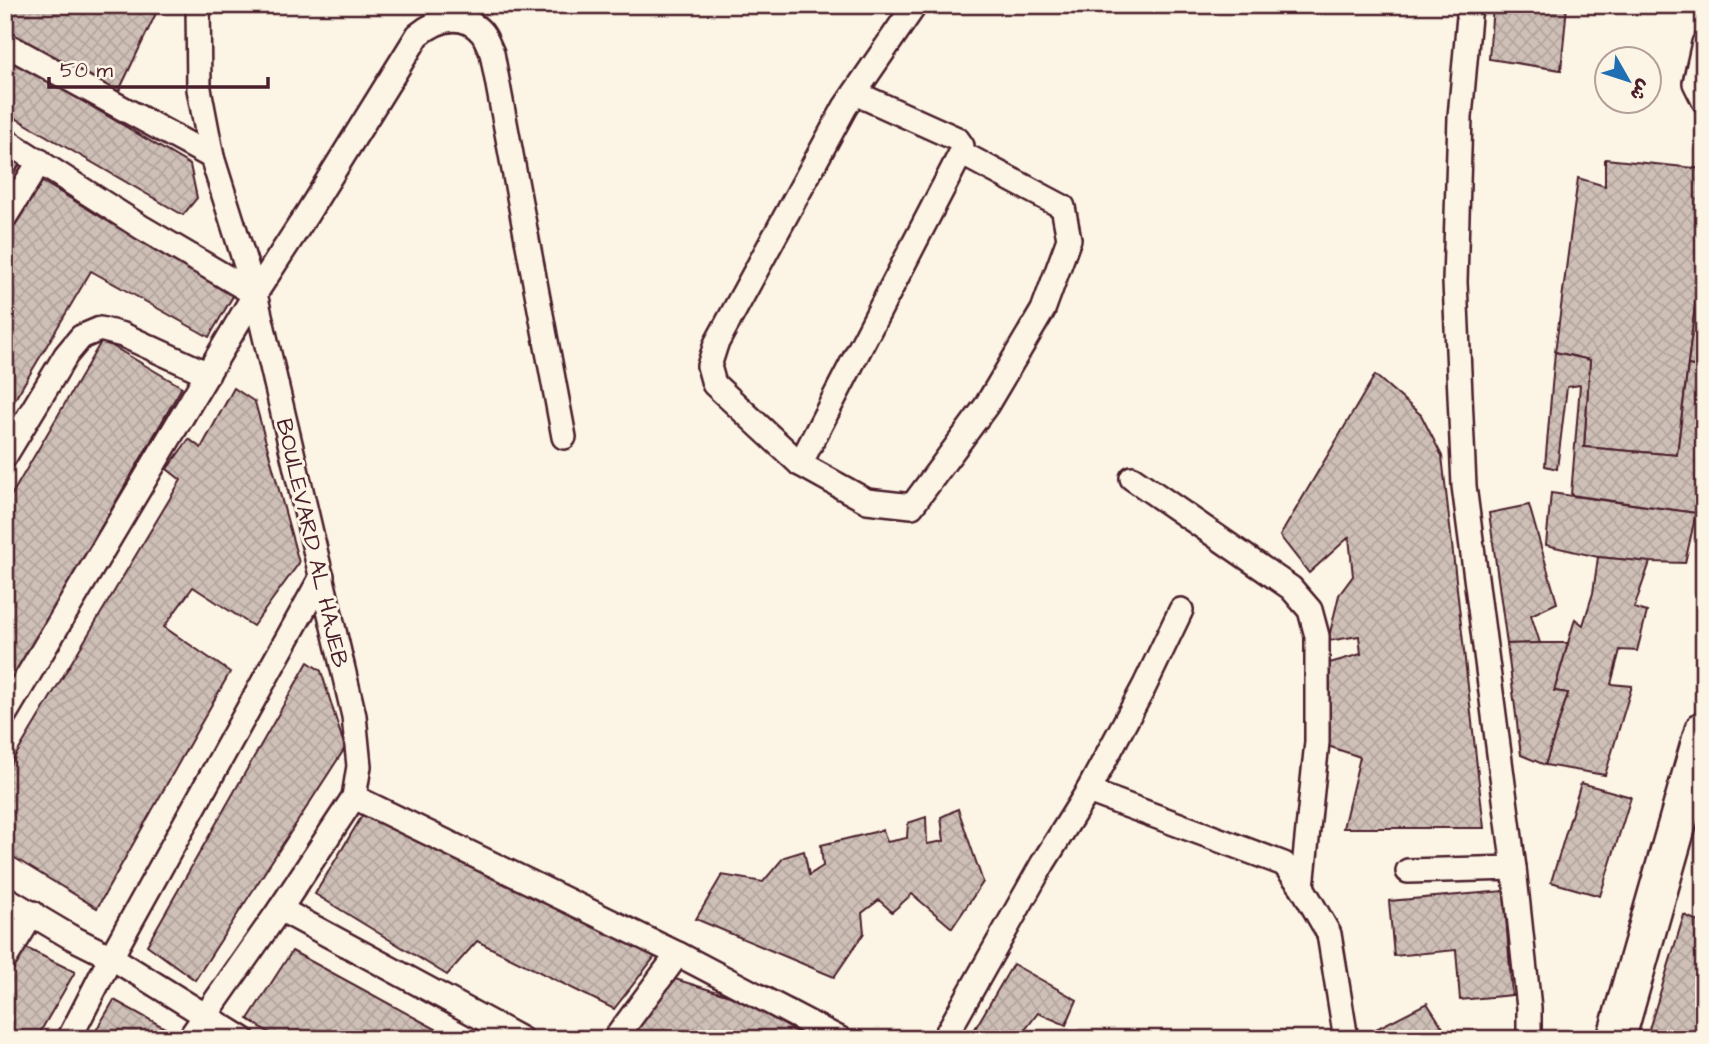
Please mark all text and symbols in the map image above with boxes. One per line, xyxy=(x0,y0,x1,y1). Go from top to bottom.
scale bar xyxy=(49,46,268,90)
north arrow xyxy=(1594,46,1664,116)
text: 50 m xyxy=(60,56,114,85)
text: ش xyxy=(1623,73,1657,106)
street label: BOULEVARD AL HAJEB xyxy=(268,416,356,671)

